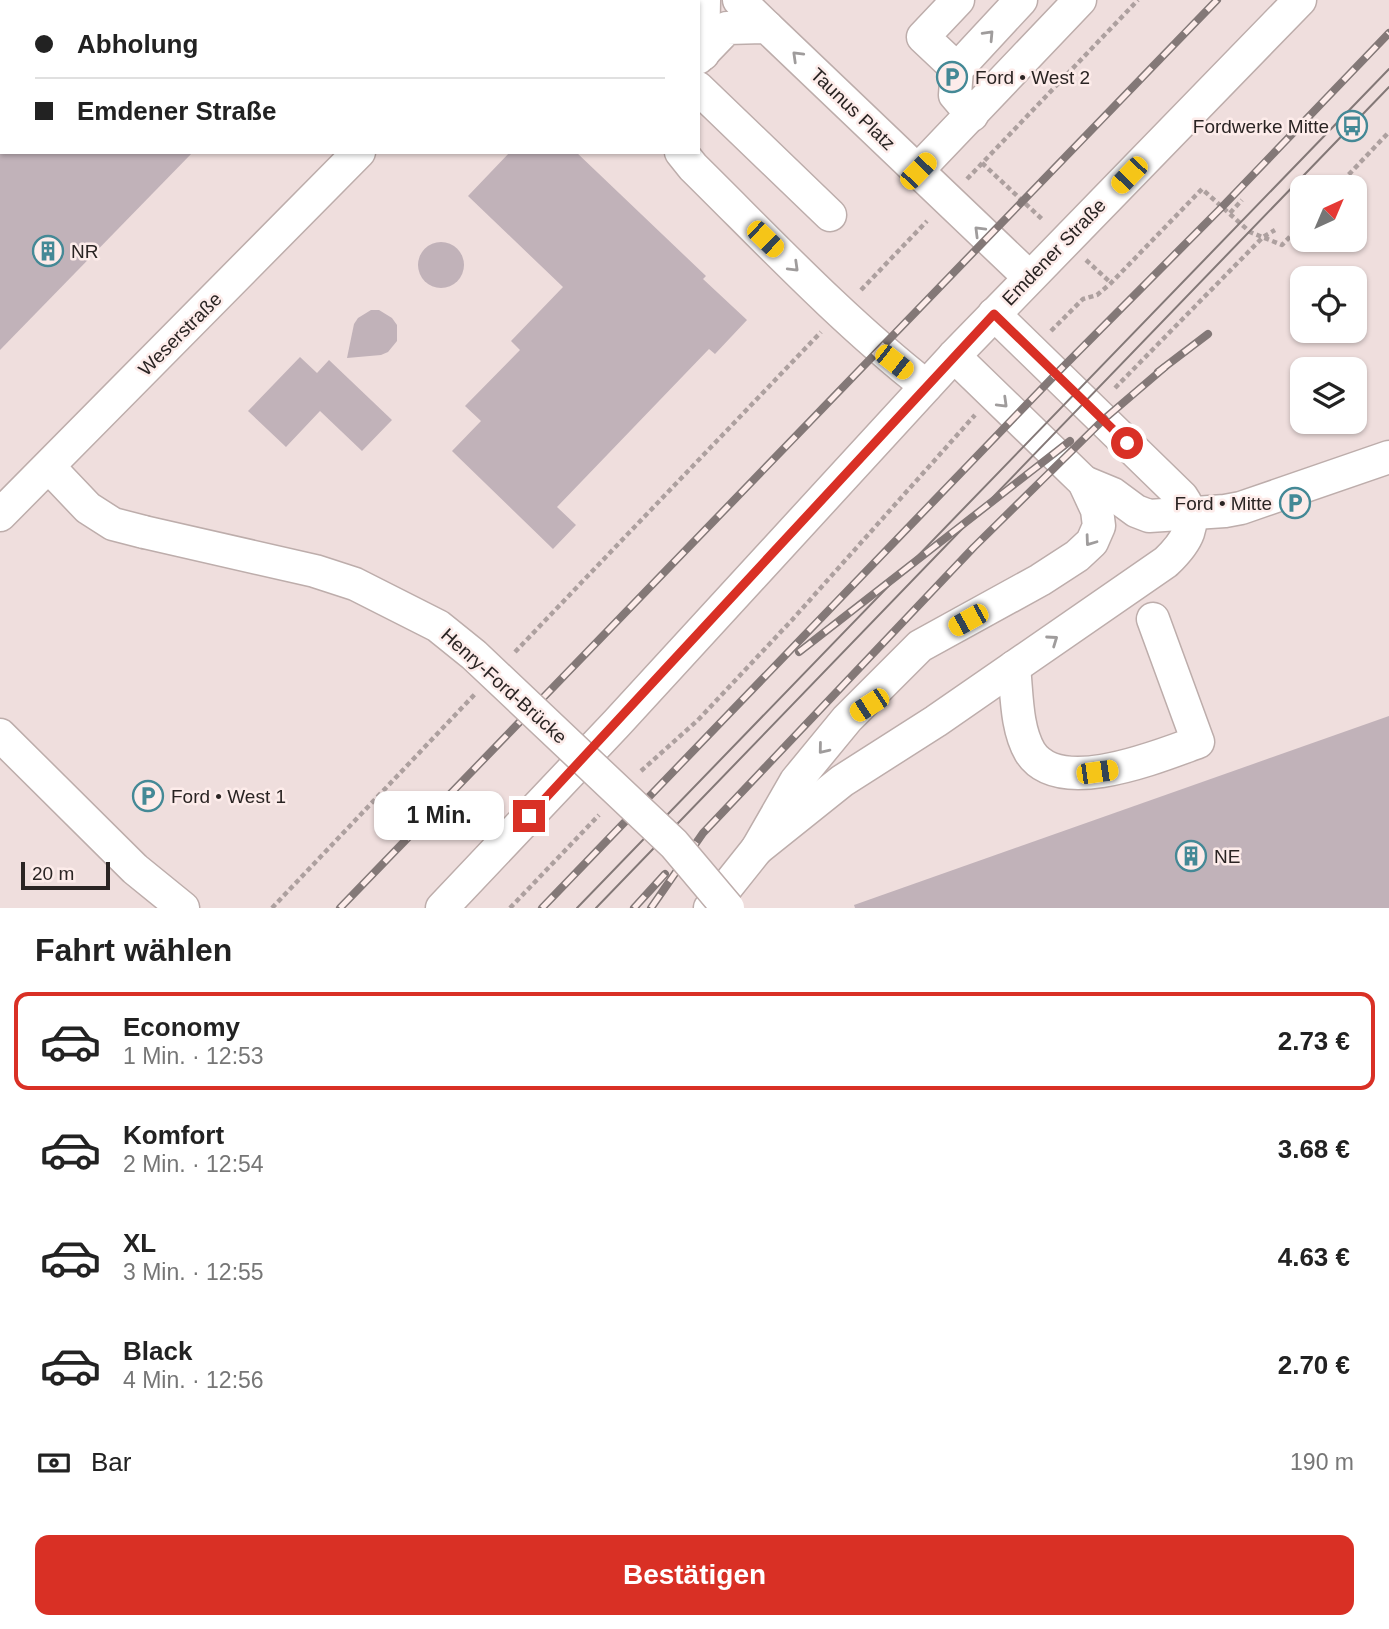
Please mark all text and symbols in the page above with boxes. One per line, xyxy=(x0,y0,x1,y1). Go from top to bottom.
text: Abholung xyxy=(77,29,198,59)
one-way arrow xyxy=(981,30,994,43)
one-way arrow xyxy=(792,51,805,64)
parking icon: Ford • West 2 xyxy=(935,60,969,94)
street label: Taunus Platz xyxy=(807,64,899,154)
place label: Ford • West 2 xyxy=(975,67,1090,88)
text: Emdener Straße xyxy=(77,96,276,126)
bus stop icon: Fordwerke Mitte xyxy=(1335,109,1369,143)
place label: Fordwerke Mitte xyxy=(1193,116,1329,137)
car xyxy=(896,149,941,193)
car xyxy=(1107,153,1152,197)
north arrow xyxy=(1290,175,1367,252)
map controls xyxy=(1290,175,1367,434)
street label: Emdener Straße xyxy=(998,195,1110,309)
car xyxy=(743,217,788,261)
one-way arrow xyxy=(974,226,987,239)
building icon: NR xyxy=(31,234,65,268)
place label: NR xyxy=(71,241,98,262)
one-way arrow xyxy=(786,258,799,271)
button: locate xyxy=(1290,266,1367,343)
street label: Weserstraße xyxy=(134,288,226,380)
car xyxy=(871,341,918,383)
button: layers xyxy=(1290,357,1367,434)
one-way arrow xyxy=(995,395,1008,408)
route start xyxy=(1111,427,1143,459)
parking icon: Ford • Mitte xyxy=(1278,486,1312,520)
place label: Ford • Mitte xyxy=(1175,493,1272,514)
one-way arrow xyxy=(1086,533,1098,546)
car xyxy=(945,601,992,639)
street label: Henry-Ford-Brücke xyxy=(437,624,571,748)
one-way arrow xyxy=(1045,636,1058,648)
car xyxy=(846,685,893,725)
one-way arrow xyxy=(818,741,831,754)
car xyxy=(1075,759,1120,785)
parking icon: Ford • West 1 xyxy=(131,779,165,813)
place label: Ford • West 1 xyxy=(171,786,286,807)
callout: 1 Min. xyxy=(375,792,504,840)
route end xyxy=(513,800,545,832)
text: 1 Min. xyxy=(406,802,472,828)
building icon: NE xyxy=(1174,839,1208,873)
place label: NE xyxy=(1214,846,1240,867)
scale bar xyxy=(21,859,110,891)
text: 20 m xyxy=(32,863,74,884)
text: Fahrt wählen xyxy=(35,932,232,968)
icon: car xyxy=(39,1010,102,1073)
text: Economy xyxy=(123,1012,240,1042)
text: 2.73 € xyxy=(1278,1026,1350,1056)
text: 1 Min. · 12:53 xyxy=(123,1043,264,1069)
icon: car xyxy=(39,1118,102,1181)
text: Komfort xyxy=(123,1120,224,1150)
text: 3.68 € xyxy=(1278,1134,1350,1164)
text: 2 Min. · 12:54 xyxy=(123,1151,264,1177)
icon: car xyxy=(39,1226,102,1289)
text: XL xyxy=(123,1228,156,1258)
text: 4.63 € xyxy=(1278,1242,1350,1272)
text: 3 Min. · 12:55 xyxy=(123,1259,264,1285)
icon: car xyxy=(39,1334,102,1397)
text: Black xyxy=(123,1336,192,1366)
text: 2.70 € xyxy=(1278,1350,1350,1380)
text: 4 Min. · 12:56 xyxy=(123,1367,264,1393)
icon: cash xyxy=(35,1444,73,1482)
text: Bar xyxy=(91,1447,131,1477)
text: 190 m xyxy=(1290,1449,1354,1475)
button: Bestätigen xyxy=(35,1535,1354,1615)

